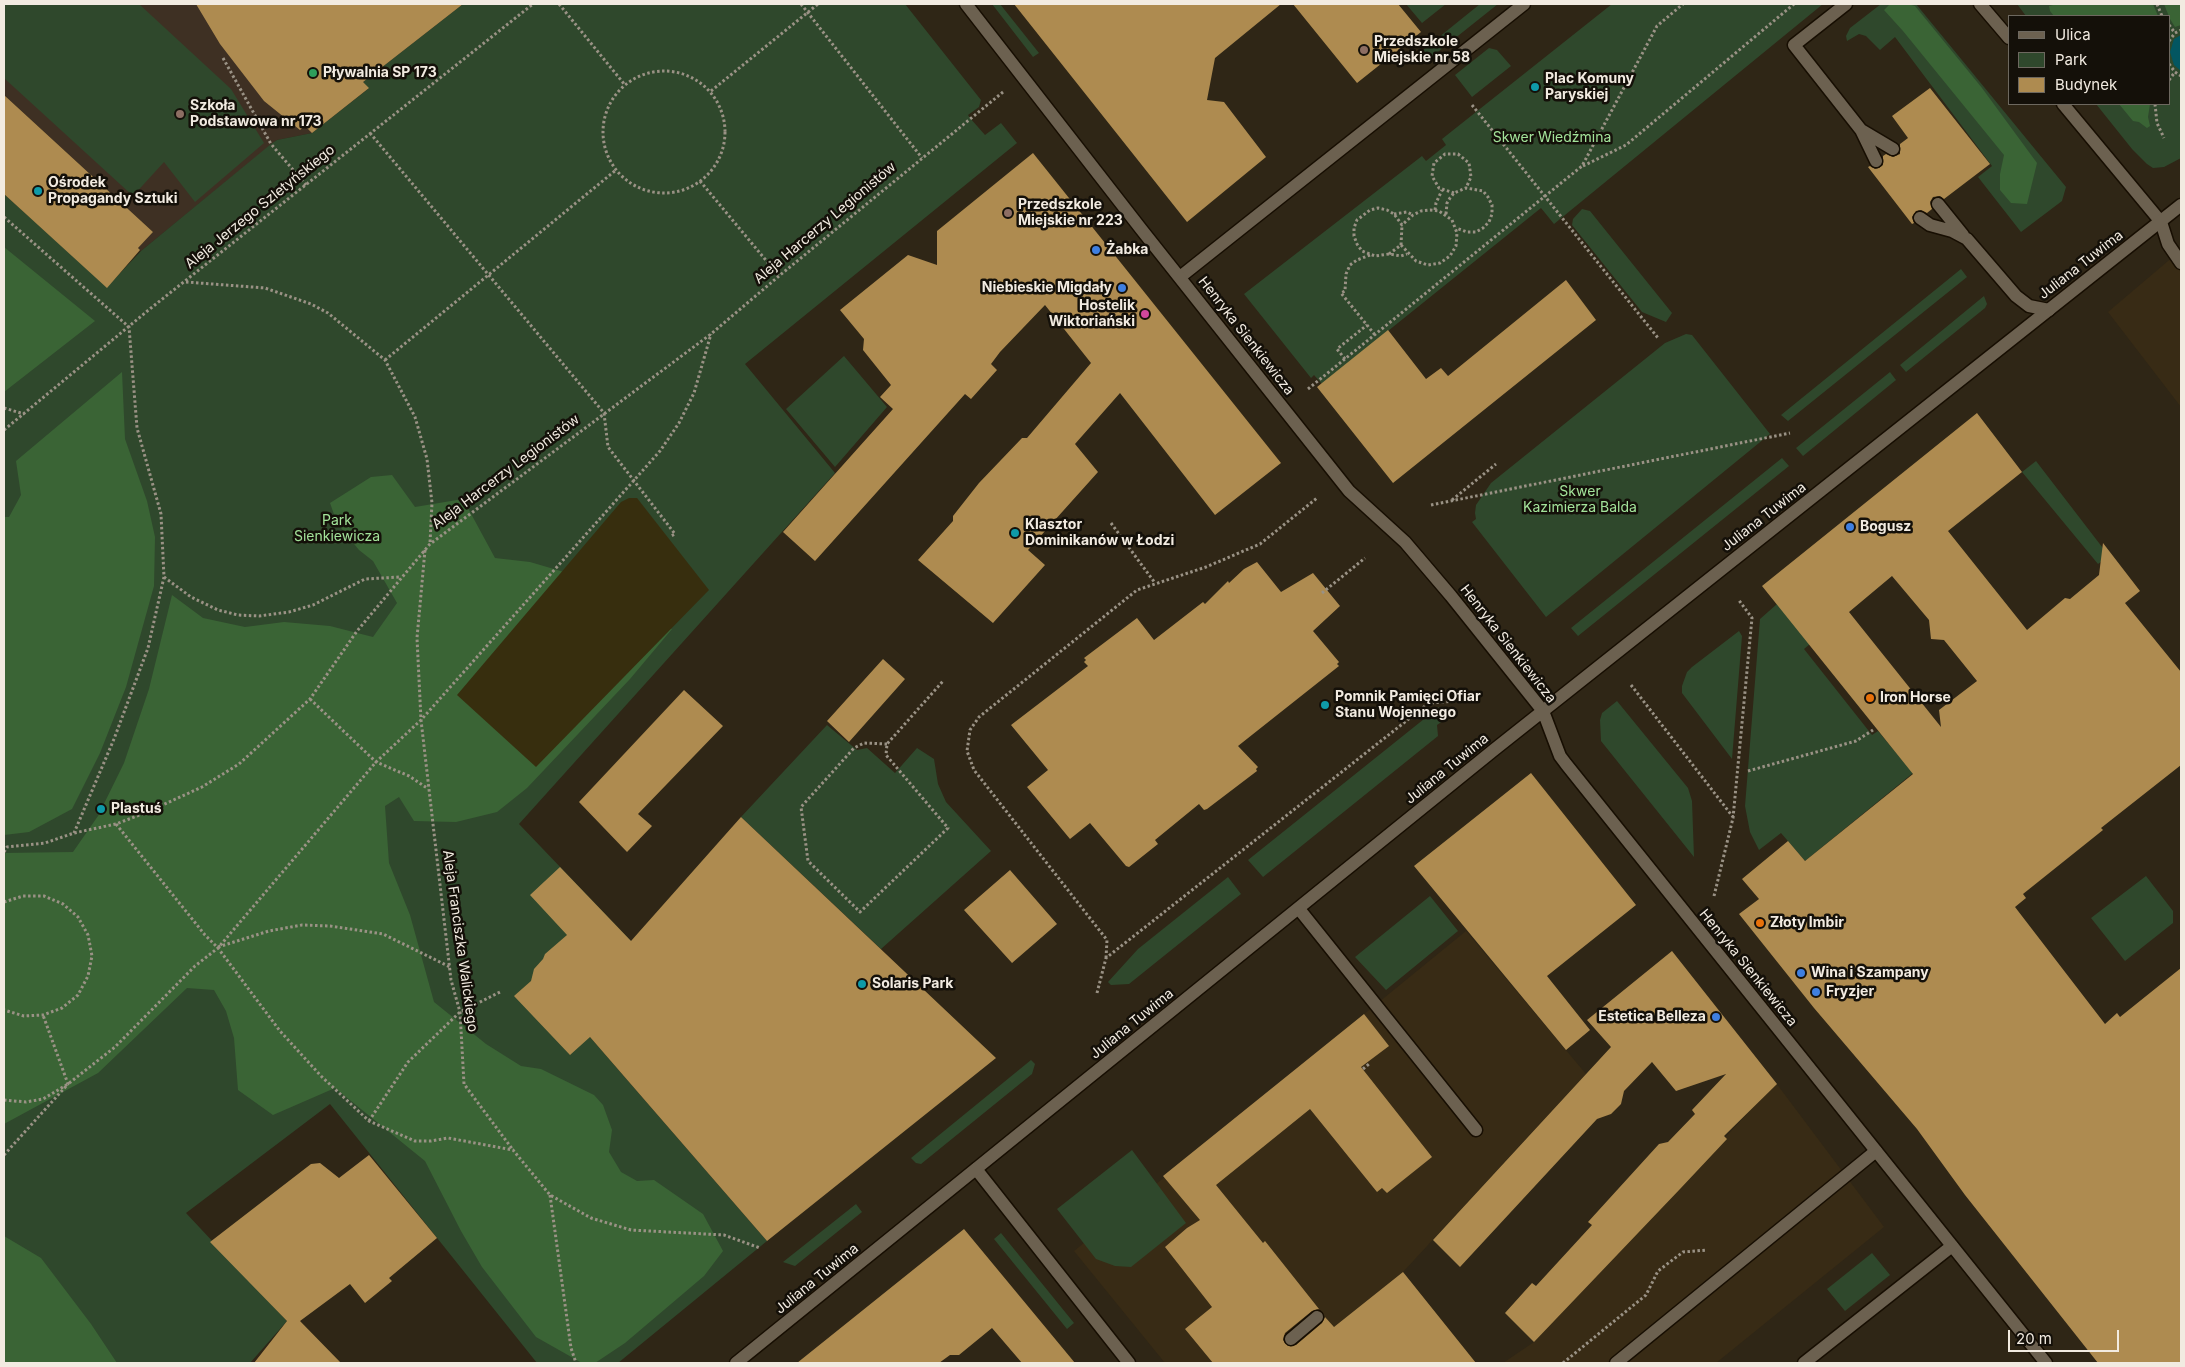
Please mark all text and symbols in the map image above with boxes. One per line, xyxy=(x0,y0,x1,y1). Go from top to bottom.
legend xyxy=(2008,15,2170,105)
text: Ulica xyxy=(2055,25,2091,44)
place label: Przedszkole Miejskie nr 58 xyxy=(1374,34,1470,66)
marker: Przedszkole Miejskie nr 58 xyxy=(1358,44,1370,56)
text: Park xyxy=(2055,50,2087,69)
place label: Pływalnia SP 173 xyxy=(323,65,437,81)
marker: Pływalnia SP 173 xyxy=(307,67,319,79)
place label: Plac Komuny Paryskiej xyxy=(1545,71,1634,104)
text: Budynek xyxy=(2055,75,2117,94)
marker: Plac Komuny Paryskiej xyxy=(1529,81,1541,93)
place label: Szkoła Podstawowa nr 173 xyxy=(190,98,322,130)
marker: Szkoła Podstawowa nr 173 xyxy=(174,108,186,120)
park label: Skwer Wiedźmina xyxy=(1493,130,1611,146)
street label: Aleja Jerzego Szletyńskiego xyxy=(182,142,338,272)
street label: Aleja Harcerzy Legionistów xyxy=(751,159,899,287)
place label: Ośrodek Propagandy Sztuki xyxy=(48,175,177,208)
marker: Ośrodek Propagandy Sztuki xyxy=(32,185,44,197)
place label: Przedszkole Miejskie nr 223 xyxy=(1018,197,1123,230)
marker: Przedszkole Miejskie nr 223 xyxy=(1002,207,1014,219)
street label: Juliana Tuwima xyxy=(2036,227,2126,303)
place label: Żabka xyxy=(1106,242,1148,258)
marker: Żabka xyxy=(1090,244,1102,256)
street label: Henryka Sienkiewicza xyxy=(1195,273,1297,399)
place label: Niebieskie Migdały xyxy=(982,280,1112,296)
marker: Niebieskie Migdały xyxy=(1116,282,1128,294)
place label: Hostelik Wiktoriański xyxy=(1049,298,1135,331)
marker: Hostelik Wiktoriański xyxy=(1139,308,1151,320)
street label: Aleja Harcerzy Legionistów xyxy=(429,411,583,533)
street label: Juliana Tuwima xyxy=(1719,479,1809,555)
park label: Skwer Kazimierza Balda xyxy=(1523,484,1637,516)
park label: Park Sienkiewicza xyxy=(294,513,380,546)
place label: Klasztor Dominikanów w Łodzi xyxy=(1025,517,1174,550)
place label: Bogusz xyxy=(1860,519,1911,535)
marker: Bogusz xyxy=(1844,521,1856,533)
marker: Klasztor Dominikanów w Łodzi xyxy=(1009,527,1021,539)
street label: Henryka Sienkiewicza xyxy=(1457,581,1559,707)
place label: Pomnik Pamięci Ofiar Stanu Wojennego xyxy=(1335,689,1481,722)
place label: Iron Horse xyxy=(1880,690,1951,706)
marker: Iron Horse xyxy=(1864,692,1876,704)
marker: Pomnik Pamięci Ofiar Stanu Wojennego xyxy=(1319,699,1331,711)
street label: Juliana Tuwima xyxy=(1402,730,1492,808)
place label: Plastuś xyxy=(111,801,162,817)
marker: Plastuś xyxy=(95,803,107,815)
street label: Aleja Franciszka Walickiego xyxy=(439,849,481,1033)
street label: Henryka Sienkiewicza xyxy=(1696,906,1800,1030)
place label: Złoty Imbir xyxy=(1770,915,1844,931)
marker: Złoty Imbir xyxy=(1754,917,1766,929)
place label: Wina i Szampany xyxy=(1811,965,1929,981)
marker: Wina i Szampany xyxy=(1795,967,1807,979)
place label: Solaris Park xyxy=(872,976,953,992)
marker: Solaris Park xyxy=(856,978,868,990)
place label: Fryzjer xyxy=(1826,984,1874,1000)
street label: Juliana Tuwima xyxy=(1087,985,1177,1063)
marker: Fryzjer xyxy=(1810,986,1822,998)
place label: Estetica Belleza xyxy=(1598,1009,1706,1025)
marker: Estetica Belleza xyxy=(1710,1011,1722,1023)
street label: Juliana Tuwima xyxy=(772,1240,862,1318)
scale bar xyxy=(2010,1320,2121,1352)
text: 20 m xyxy=(2016,1329,2052,1348)

